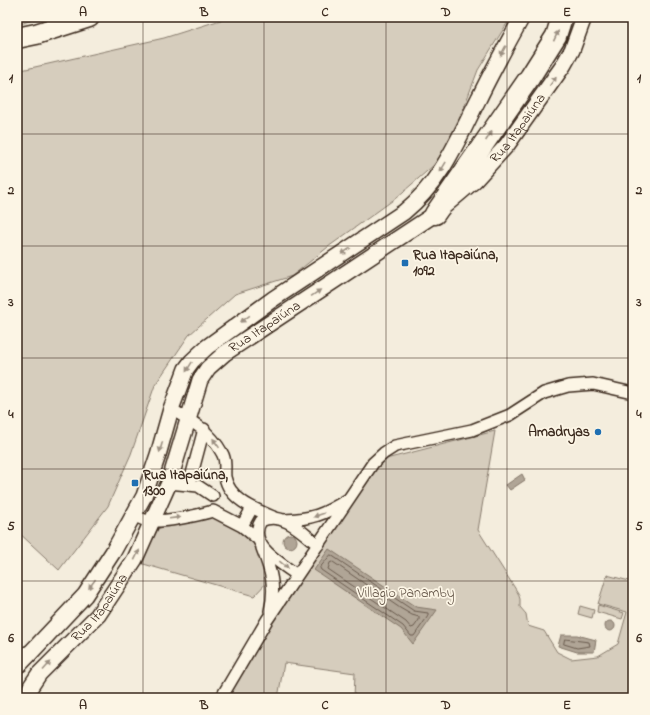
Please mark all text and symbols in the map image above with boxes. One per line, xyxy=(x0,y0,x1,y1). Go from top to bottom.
text: A xyxy=(79,3,87,22)
text: B xyxy=(199,3,209,22)
text: C xyxy=(321,3,329,22)
text: D xyxy=(440,3,451,22)
text: E xyxy=(563,3,571,22)
one-way arrow xyxy=(553,30,559,42)
one-way arrow xyxy=(499,45,506,57)
text: 1 xyxy=(9,69,14,88)
text: 1 xyxy=(637,69,642,88)
one-way arrow xyxy=(549,75,557,86)
street label: Rua Itapaiúna xyxy=(485,89,551,168)
one-way arrow xyxy=(485,130,493,141)
one-way arrow xyxy=(440,161,447,173)
text: 2 xyxy=(7,181,15,200)
text: 2 xyxy=(635,181,643,200)
place label: Rua Itapaiúna, 1092 xyxy=(412,245,498,282)
one-way arrow xyxy=(341,247,351,255)
marker: Rua Itapaiúna, 1092 xyxy=(400,258,410,268)
one-way arrow xyxy=(310,289,321,297)
text: 3 xyxy=(7,293,14,312)
text: 3 xyxy=(635,293,642,312)
street label: Rua Itapaiúna xyxy=(225,295,305,358)
one-way arrow xyxy=(240,315,250,323)
one-way arrow xyxy=(185,361,192,373)
text: 4 xyxy=(7,405,14,424)
text: 4 xyxy=(635,405,642,424)
place label: Amadryas xyxy=(528,422,590,445)
marker: Amadryas xyxy=(593,427,603,437)
one-way arrow xyxy=(212,438,220,448)
one-way arrow xyxy=(158,441,164,453)
place label: Rua Itapaiúna, 1300 xyxy=(142,465,228,502)
marker: Rua Itapaiúna, 1300 xyxy=(130,478,140,488)
one-way arrow xyxy=(313,512,325,518)
one-way arrow xyxy=(169,515,181,521)
text: 5 xyxy=(7,517,15,536)
text: 5 xyxy=(635,517,643,536)
one-way arrow xyxy=(134,549,140,561)
one-way arrow xyxy=(279,560,289,569)
street label: Rua Itapaiúna xyxy=(66,569,133,647)
one-way arrow xyxy=(88,579,96,590)
park label: Villagio Panamby xyxy=(357,583,455,605)
text: 6 xyxy=(7,629,14,648)
text: 6 xyxy=(635,629,642,648)
one-way arrow xyxy=(42,661,52,671)
text: A xyxy=(79,696,87,715)
text: B xyxy=(199,696,209,715)
text: C xyxy=(321,696,329,715)
text: D xyxy=(440,696,451,715)
text: E xyxy=(563,696,571,715)

